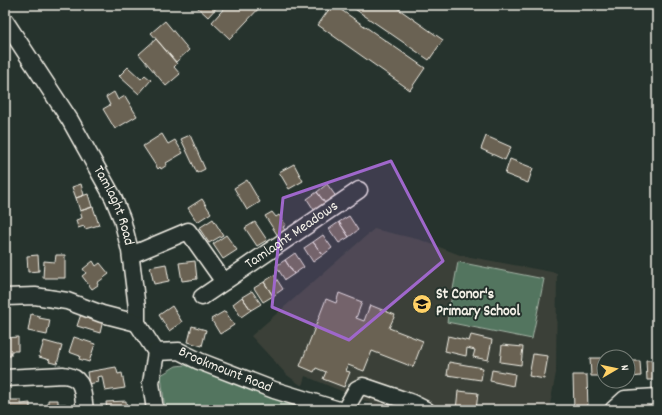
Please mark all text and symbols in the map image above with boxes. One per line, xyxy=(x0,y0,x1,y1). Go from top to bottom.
street label: Tamlaght Road xyxy=(87,162,139,248)
street label: Tamlaght Meadows xyxy=(241,196,343,275)
place label: St Conor's Primary School xyxy=(436,284,520,323)
school or university icon: St Conor's Primary School xyxy=(411,293,433,315)
street label: Brookmount Road xyxy=(174,341,275,399)
north arrow xyxy=(596,349,636,389)
text: N xyxy=(616,364,632,372)

